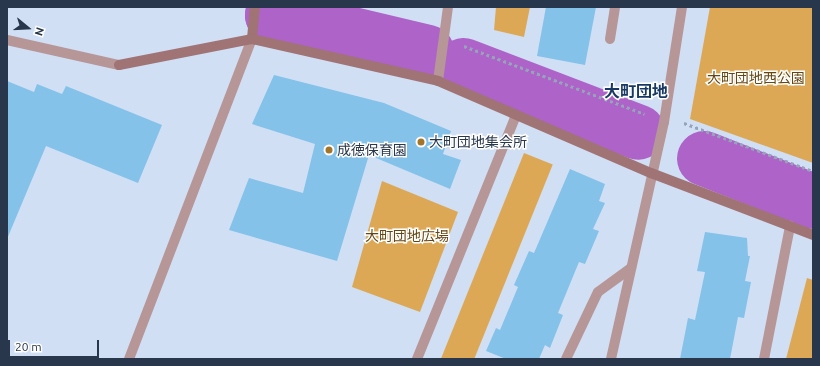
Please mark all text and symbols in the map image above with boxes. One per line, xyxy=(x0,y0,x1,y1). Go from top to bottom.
north arrow xyxy=(8,8,48,48)
text: N xyxy=(32,26,46,37)
park label: 大町団地西公園 xyxy=(707,70,805,86)
district label: 大町団地 xyxy=(604,81,668,101)
place label: 大町団地集会所 xyxy=(429,134,527,150)
marker: 大町団地集会所 xyxy=(416,137,426,147)
place label: 成徳保育園 xyxy=(337,142,407,158)
marker: 成徳保育園 xyxy=(324,145,334,155)
park label: 大町団地広場 xyxy=(365,228,449,244)
scale bar xyxy=(10,332,101,358)
text: 20 m xyxy=(15,340,42,353)

